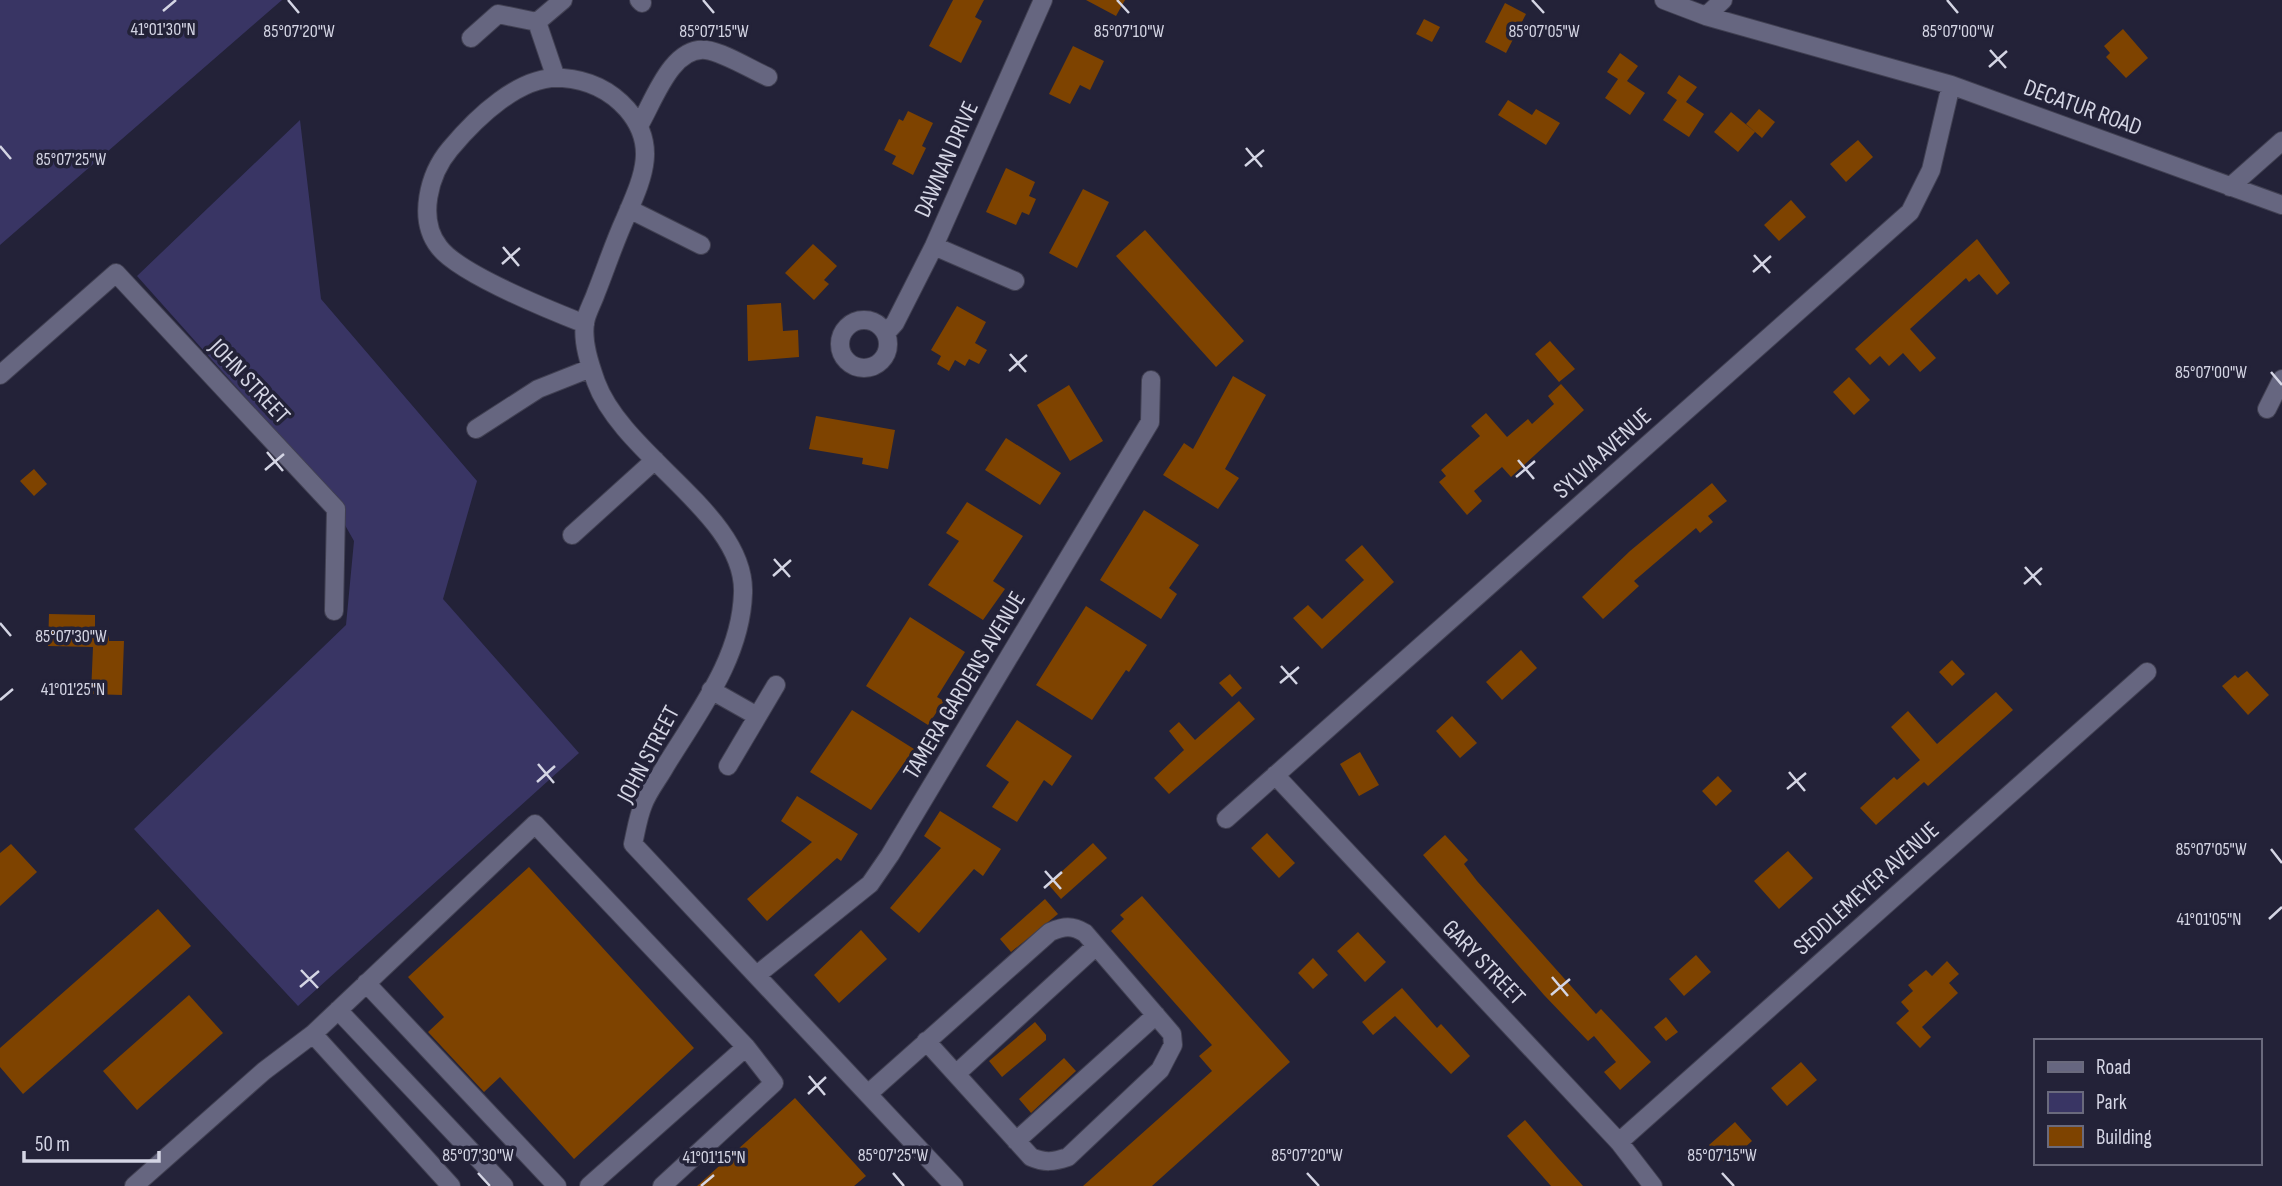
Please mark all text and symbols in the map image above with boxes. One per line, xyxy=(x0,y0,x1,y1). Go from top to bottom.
text: 41°01'30"N xyxy=(130,19,196,40)
text: 85°07'20"W xyxy=(263,21,335,42)
text: 85°07'15"W xyxy=(679,21,749,42)
text: 85°07'10"W xyxy=(1094,21,1164,42)
text: 85°07'05"W xyxy=(1508,21,1580,42)
text: 85°07'00"W xyxy=(1922,21,1994,42)
street label: DECATUR ROAD xyxy=(2020,73,2146,142)
street label: DAWNAN DRIVE xyxy=(908,97,985,222)
text: 85°07'25"W xyxy=(36,149,107,170)
street label: JOHN STREET xyxy=(202,332,296,430)
text: 85°07'00"W xyxy=(2175,362,2247,383)
street label: SYLVIA AVENUE xyxy=(1547,402,1657,505)
street label: TAMERA GARDENS AVENUE xyxy=(897,586,1032,784)
text: 85°07'30"W xyxy=(35,626,107,647)
text: 41°01'25"N xyxy=(41,679,105,700)
street label: JOHN STREET xyxy=(610,701,686,808)
street label: SEDDLEMEYER AVENUE xyxy=(1788,815,1945,961)
text: 85°07'05"W xyxy=(2175,839,2247,860)
text: 41°01'05"N xyxy=(2177,909,2241,930)
street label: GARY STREET xyxy=(1436,914,1532,1011)
legend xyxy=(2034,1039,2261,1165)
text: Road xyxy=(2096,1055,2131,1080)
text: Park xyxy=(2096,1090,2127,1115)
scale bar xyxy=(24,1120,159,1164)
text: Building xyxy=(2096,1125,2152,1150)
text: 50 m xyxy=(35,1132,70,1157)
text: 85°07'30"W xyxy=(442,1145,514,1166)
text: 85°07'25"W xyxy=(858,1145,929,1166)
text: 85°07'20"W xyxy=(1271,1145,1343,1166)
text: 85°07'15"W xyxy=(1687,1145,1757,1166)
text: 41°01'15"N xyxy=(682,1147,746,1168)

